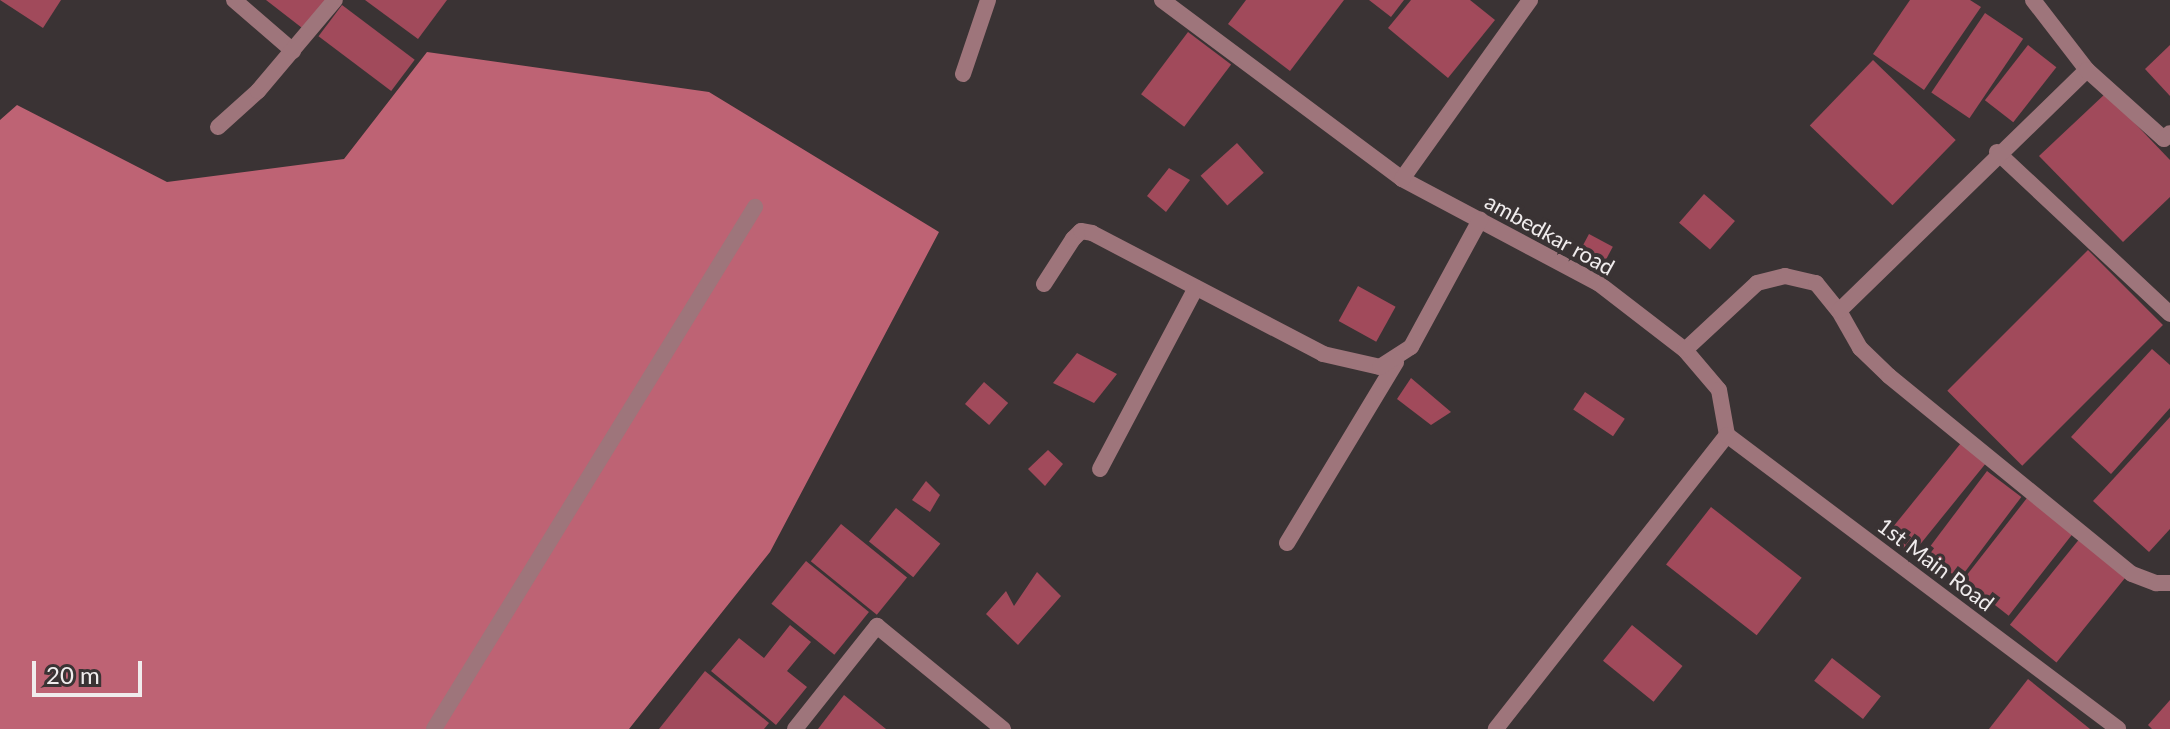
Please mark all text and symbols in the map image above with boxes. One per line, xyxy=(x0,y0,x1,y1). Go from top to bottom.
street label: ambedkar road xyxy=(1480,187,1620,281)
street label: 1st Main Road xyxy=(1873,512,1999,616)
scale bar xyxy=(36,645,146,695)
text: 20 m xyxy=(46,660,100,689)

